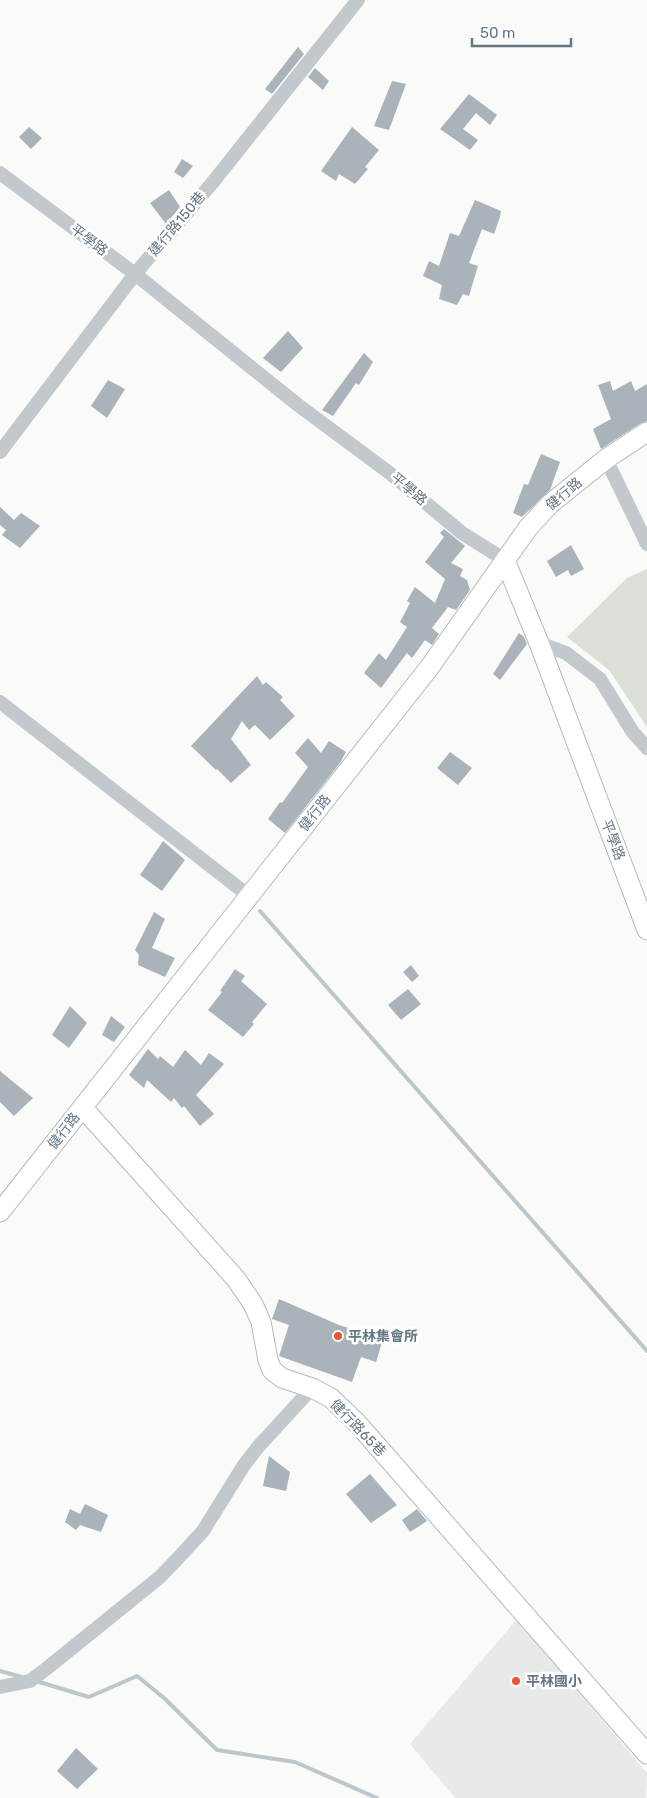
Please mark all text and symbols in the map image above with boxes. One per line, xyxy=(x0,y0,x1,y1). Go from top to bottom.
scale bar xyxy=(472,15,571,47)
text: 50 m xyxy=(480,24,515,42)
street label: 建行路150巷 xyxy=(145,188,209,260)
street label: 平學路 xyxy=(67,221,111,259)
street label: 平學路 xyxy=(387,469,431,509)
street label: 健行路 xyxy=(542,474,586,514)
street label: 健行路 xyxy=(295,791,335,835)
street label: 平學路 xyxy=(598,817,628,863)
street label: 健行路 xyxy=(44,1109,84,1153)
place label: 平林集會所 xyxy=(348,1328,418,1345)
marker: 平林集會所 xyxy=(332,1330,344,1342)
street label: 健行路65巷 xyxy=(327,1396,389,1460)
place label: 平林國小 xyxy=(526,1673,582,1690)
marker: 平林國小 xyxy=(510,1675,522,1687)

